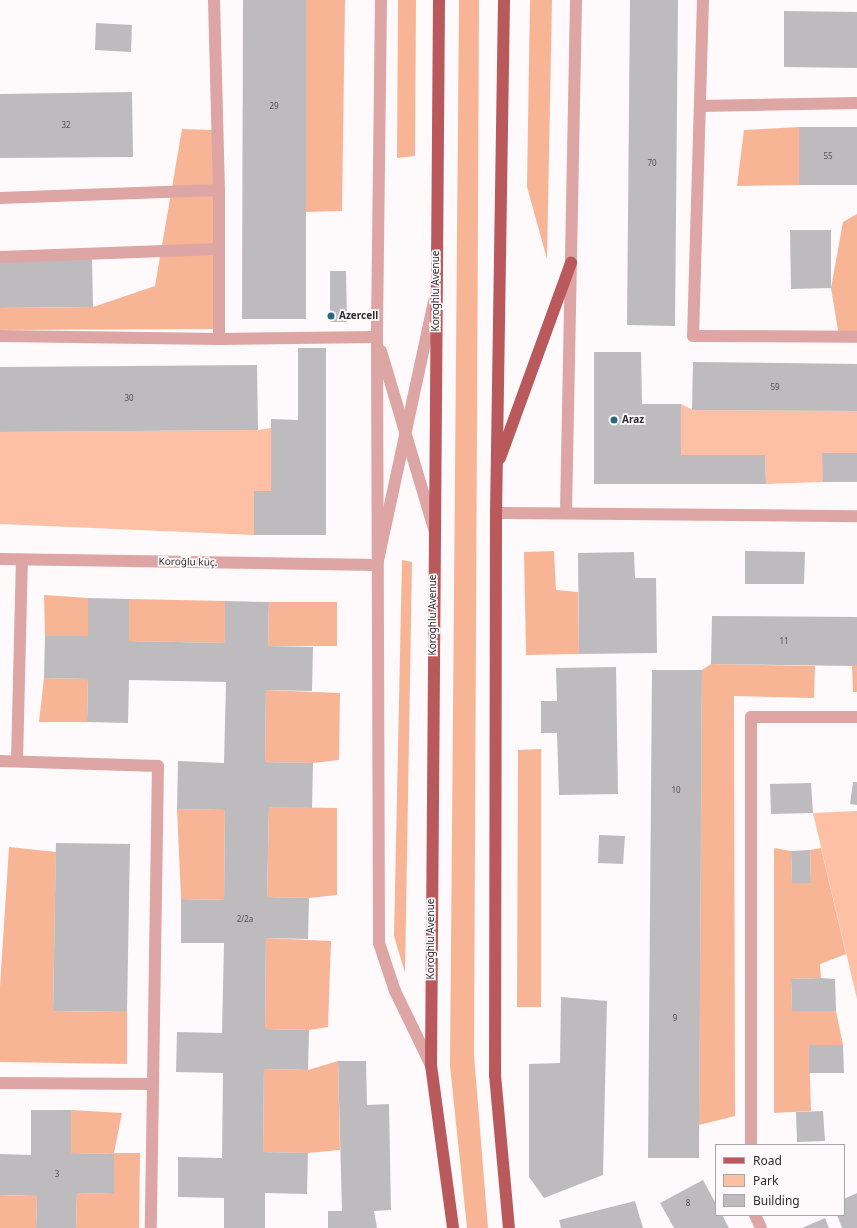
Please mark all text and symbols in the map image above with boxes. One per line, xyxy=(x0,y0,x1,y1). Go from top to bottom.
house number: 29 xyxy=(269,101,279,111)
house number: 32 xyxy=(61,120,71,130)
house number: 55 xyxy=(823,151,833,161)
house number: 70 xyxy=(647,158,657,168)
street label: Koroghlu Avenue xyxy=(430,250,442,332)
place label: Azercell xyxy=(339,310,378,322)
marker: Azercell xyxy=(326,311,336,321)
house number: 59 xyxy=(770,382,780,392)
house number: 30 xyxy=(124,393,134,403)
place label: Araz xyxy=(622,414,644,426)
marker: Araz xyxy=(609,415,619,425)
street label: Koroğlu küç. xyxy=(159,555,217,569)
street label: Koroghlu Avenue xyxy=(427,574,439,656)
house number: 11 xyxy=(779,636,789,646)
house number: 10 xyxy=(671,785,681,795)
street label: Koroghlu Avenue xyxy=(425,898,437,980)
house number: 2/2a xyxy=(237,914,253,924)
house number: 9 xyxy=(673,1013,677,1023)
legend xyxy=(715,1144,845,1216)
text: Road xyxy=(753,1152,782,1169)
house number: 3 xyxy=(55,1169,59,1179)
text: Park xyxy=(753,1172,778,1189)
text: Building xyxy=(753,1192,800,1209)
house number: 8 xyxy=(686,1198,690,1208)

